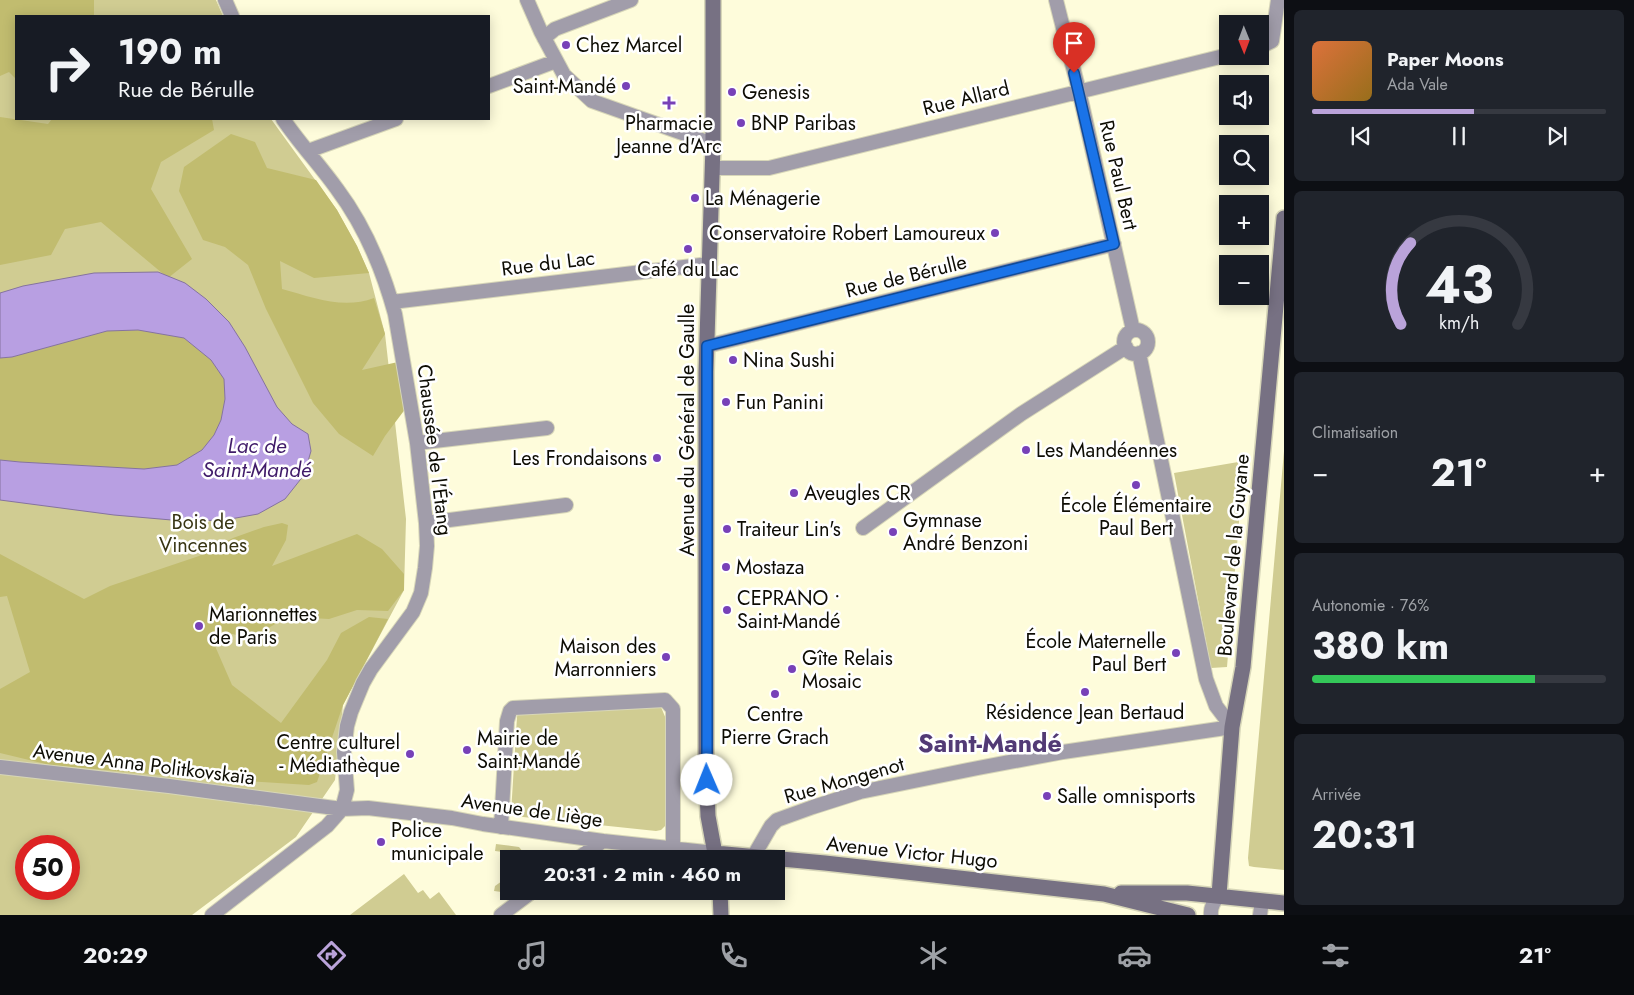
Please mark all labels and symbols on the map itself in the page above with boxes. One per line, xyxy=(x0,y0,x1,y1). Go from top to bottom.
north arrow xyxy=(1219,15,1269,65)
pin xyxy=(1053,22,1095,73)
place label: Chez Marcel xyxy=(576,31,682,60)
marker: Chez Marcel xyxy=(560,39,572,51)
place label: Saint-Mandé xyxy=(513,72,616,101)
street label: Rue Allard xyxy=(920,74,1012,123)
place label: Genesis xyxy=(742,78,810,107)
marker: Saint-Mandé xyxy=(620,80,632,92)
marker: Genesis xyxy=(726,86,738,98)
marker: Pharmacie Jeanne d'Arc xyxy=(663,97,675,109)
place label: Pharmacie Jeanne d'Arc xyxy=(613,109,722,161)
place label: BNP Paribas xyxy=(751,109,856,138)
marker: BNP Paribas xyxy=(735,117,747,129)
street label: Rue Paul Bert xyxy=(1092,117,1145,233)
place label: La Ménagerie xyxy=(705,184,820,213)
marker: La Ménagerie xyxy=(689,192,701,204)
place label: Conservatoire Robert Lamoureux xyxy=(709,219,986,248)
marker: Conservatoire Robert Lamoureux xyxy=(989,227,1001,239)
street label: Rue du Lac xyxy=(500,243,597,284)
marker: Café du Lac xyxy=(682,243,694,255)
street label: Rue de Bérulle xyxy=(842,247,970,306)
place label: Café du Lac xyxy=(637,255,739,284)
street label: Avenue du Général de Gaulle xyxy=(673,304,702,556)
place label: Nina Sushi xyxy=(743,346,835,375)
marker: Nina Sushi xyxy=(727,354,739,366)
street label: Chaussée de l'Étang xyxy=(410,363,459,537)
place label: Fun Panini xyxy=(736,388,824,417)
marker: Fun Panini xyxy=(720,396,732,408)
water label: Lac de Saint-Mandé xyxy=(203,431,312,485)
place label: Les Mandéennes xyxy=(1036,436,1177,465)
place label: Les Frondaisons xyxy=(512,444,647,473)
marker: Les Mandéennes xyxy=(1020,444,1032,456)
marker: Les Frondaisons xyxy=(651,452,663,464)
street label: Boulevard de la Guyane xyxy=(1210,453,1257,657)
place label: Aveugles CR xyxy=(804,479,911,508)
marker: École Élémentaire Paul Bert xyxy=(1130,479,1142,491)
marker: Aveugles CR xyxy=(788,487,800,499)
place label: École Élémentaire Paul Bert xyxy=(1060,491,1212,543)
place label: Gymnase André Benzoni xyxy=(903,506,1028,558)
park label: Bois de Vincennes xyxy=(159,508,247,560)
place label: Traiteur Lin's xyxy=(737,515,841,544)
marker: Traiteur Lin's xyxy=(721,523,733,535)
marker: Gymnase André Benzoni xyxy=(887,526,899,538)
place label: Mostaza xyxy=(736,553,804,582)
marker: Mostaza xyxy=(720,561,732,573)
place label: CEPRANO • Saint-Mandé xyxy=(737,584,840,636)
place label: Marionnettes de Paris xyxy=(209,600,317,652)
marker: CEPRANO • Saint-Mandé xyxy=(721,604,733,616)
marker: Marionnettes de Paris xyxy=(193,620,205,632)
place label: École Maternelle Paul Bert xyxy=(1026,627,1166,679)
place label: Maison des Marronniers xyxy=(554,632,656,684)
place label: Gîte Relais Mosaic xyxy=(802,644,893,696)
marker: École Maternelle Paul Bert xyxy=(1170,647,1182,659)
marker: Maison des Marronniers xyxy=(660,651,672,663)
marker: Gîte Relais Mosaic xyxy=(786,663,798,675)
marker: Résidence Jean Bertaud xyxy=(1079,686,1091,698)
marker: Centre Pierre Grach xyxy=(769,688,781,700)
place label: Résidence Jean Bertaud xyxy=(986,698,1184,727)
place label: Centre Pierre Grach xyxy=(721,700,829,752)
place label: Mairie de Saint-Mandé xyxy=(477,724,580,776)
district label: Saint-Mandé xyxy=(918,725,1062,761)
place label: Centre culturel - Médiathèque xyxy=(276,728,400,780)
street label: Avenue Anna Politkovskaïa xyxy=(31,737,256,792)
marker: Mairie de Saint-Mandé xyxy=(461,744,473,756)
marker: Centre culturel - Médiathèque xyxy=(404,748,416,760)
street label: Rue Mongenot xyxy=(781,749,908,811)
position arrow xyxy=(680,753,732,805)
place label: Salle omnisports xyxy=(1057,782,1195,811)
street label: Avenue de Liège xyxy=(460,786,604,835)
marker: Salle omnisports xyxy=(1041,790,1053,802)
place label: Police municipale xyxy=(391,816,483,868)
street label: Avenue Victor Hugo xyxy=(825,829,999,876)
speed limit sign: 50 xyxy=(15,835,80,900)
marker: Police municipale xyxy=(375,836,387,848)

